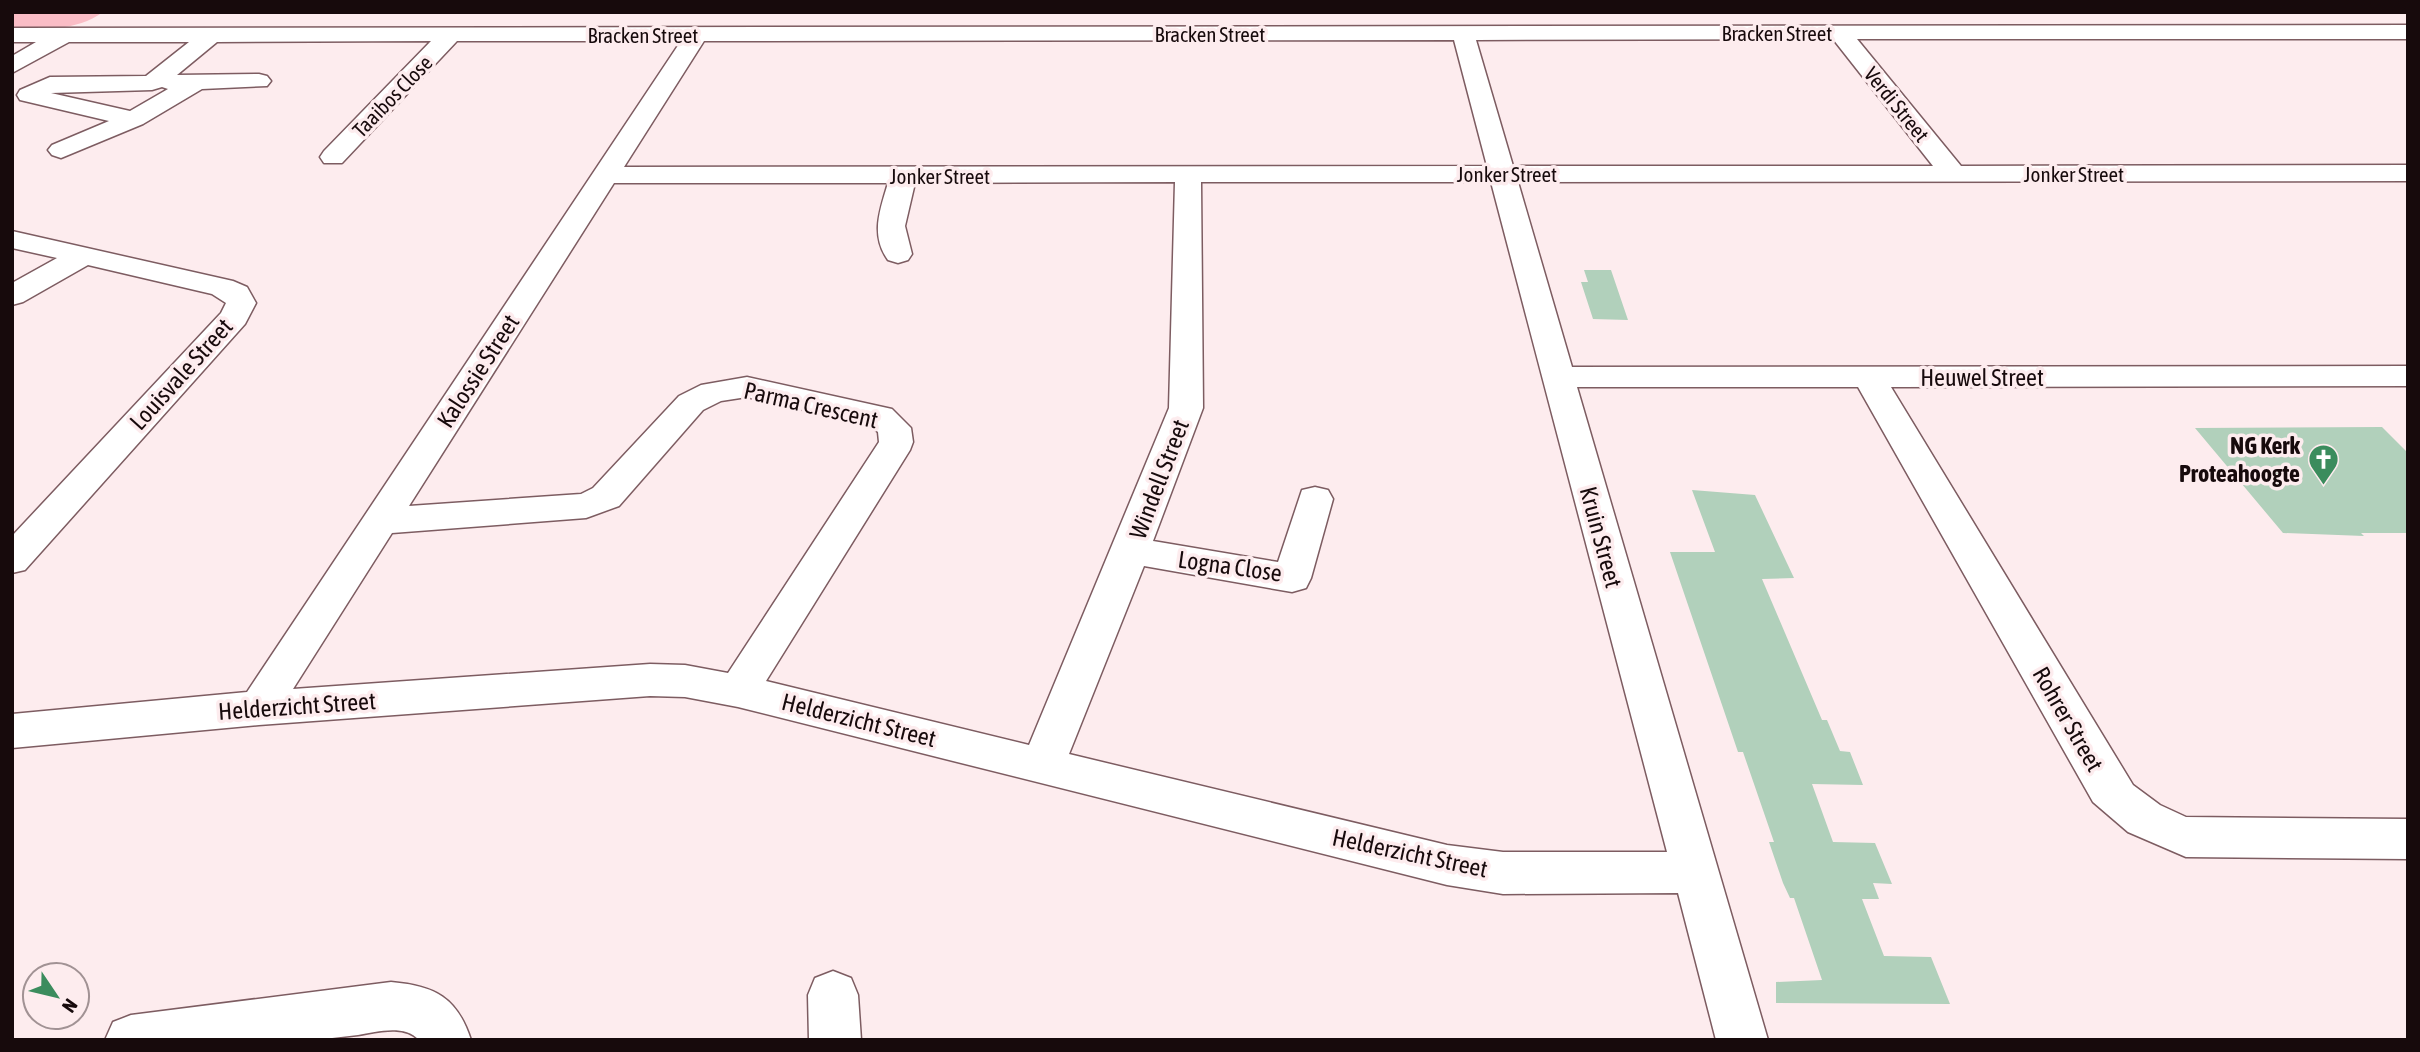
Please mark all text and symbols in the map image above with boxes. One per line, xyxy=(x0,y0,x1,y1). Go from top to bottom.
street label: Bracken Street xyxy=(1722,21,1832,45)
street label: Bracken Street xyxy=(1155,22,1265,46)
street label: Bracken Street xyxy=(588,23,698,47)
street label: Taaibos Close xyxy=(347,50,437,142)
street label: Verdi Street xyxy=(1860,62,1934,146)
street label: Jonker Street xyxy=(1457,162,1557,186)
street label: Jonker Street xyxy=(2024,162,2124,186)
street label: Jonker Street xyxy=(890,164,990,188)
street label: Kalossie Street xyxy=(432,309,525,433)
street label: Louisvale Street xyxy=(124,313,238,435)
street label: Heuwel Street xyxy=(1920,364,2044,391)
street label: Parma Crescent xyxy=(741,376,881,434)
street label: Windell Street xyxy=(1124,416,1194,542)
place label: NG Kerk Proteahoogte xyxy=(2179,432,2300,487)
church icon: NG Kerk Proteahoogte xyxy=(2306,442,2340,486)
street label: Kruin Street xyxy=(1575,483,1627,591)
street label: Logna Close xyxy=(1176,545,1284,587)
street label: Rohrer Street xyxy=(2027,662,2109,776)
street label: Helderzicht Street xyxy=(217,687,377,725)
street label: Helderzicht Street xyxy=(779,688,939,752)
street label: Helderzicht Street xyxy=(1330,823,1490,883)
north arrow xyxy=(21,961,91,1031)
text: N xyxy=(58,995,82,1017)

